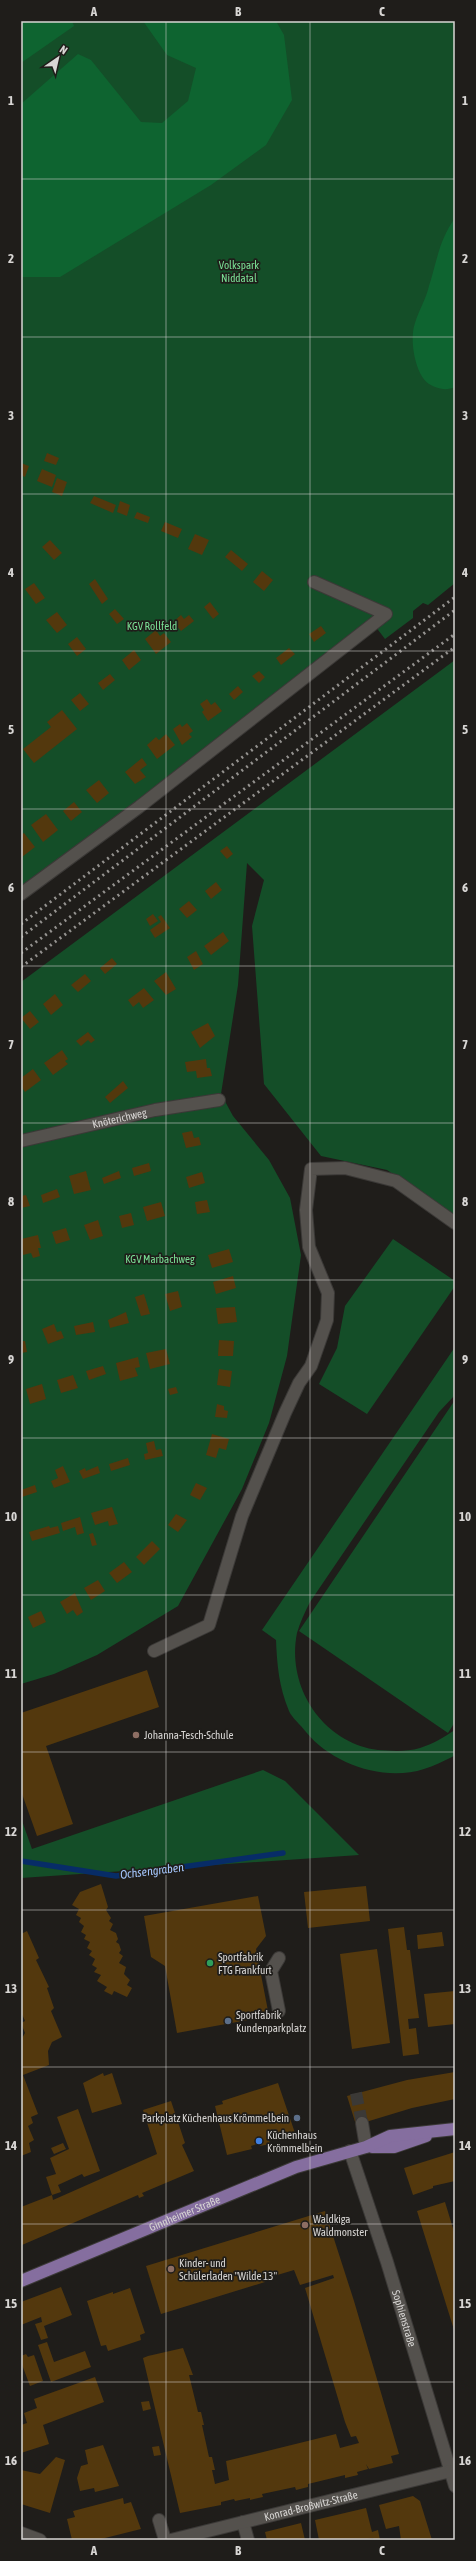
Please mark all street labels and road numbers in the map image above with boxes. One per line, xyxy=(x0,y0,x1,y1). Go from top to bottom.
street label: Knöterichweg xyxy=(91,1106,148,1130)
street label: Ginnheimer Straße xyxy=(147,2193,222,2233)
street label: Sophienstraße xyxy=(390,2289,418,2348)
street label: Konrad-Broßwitz-Straße xyxy=(263,2488,359,2523)

